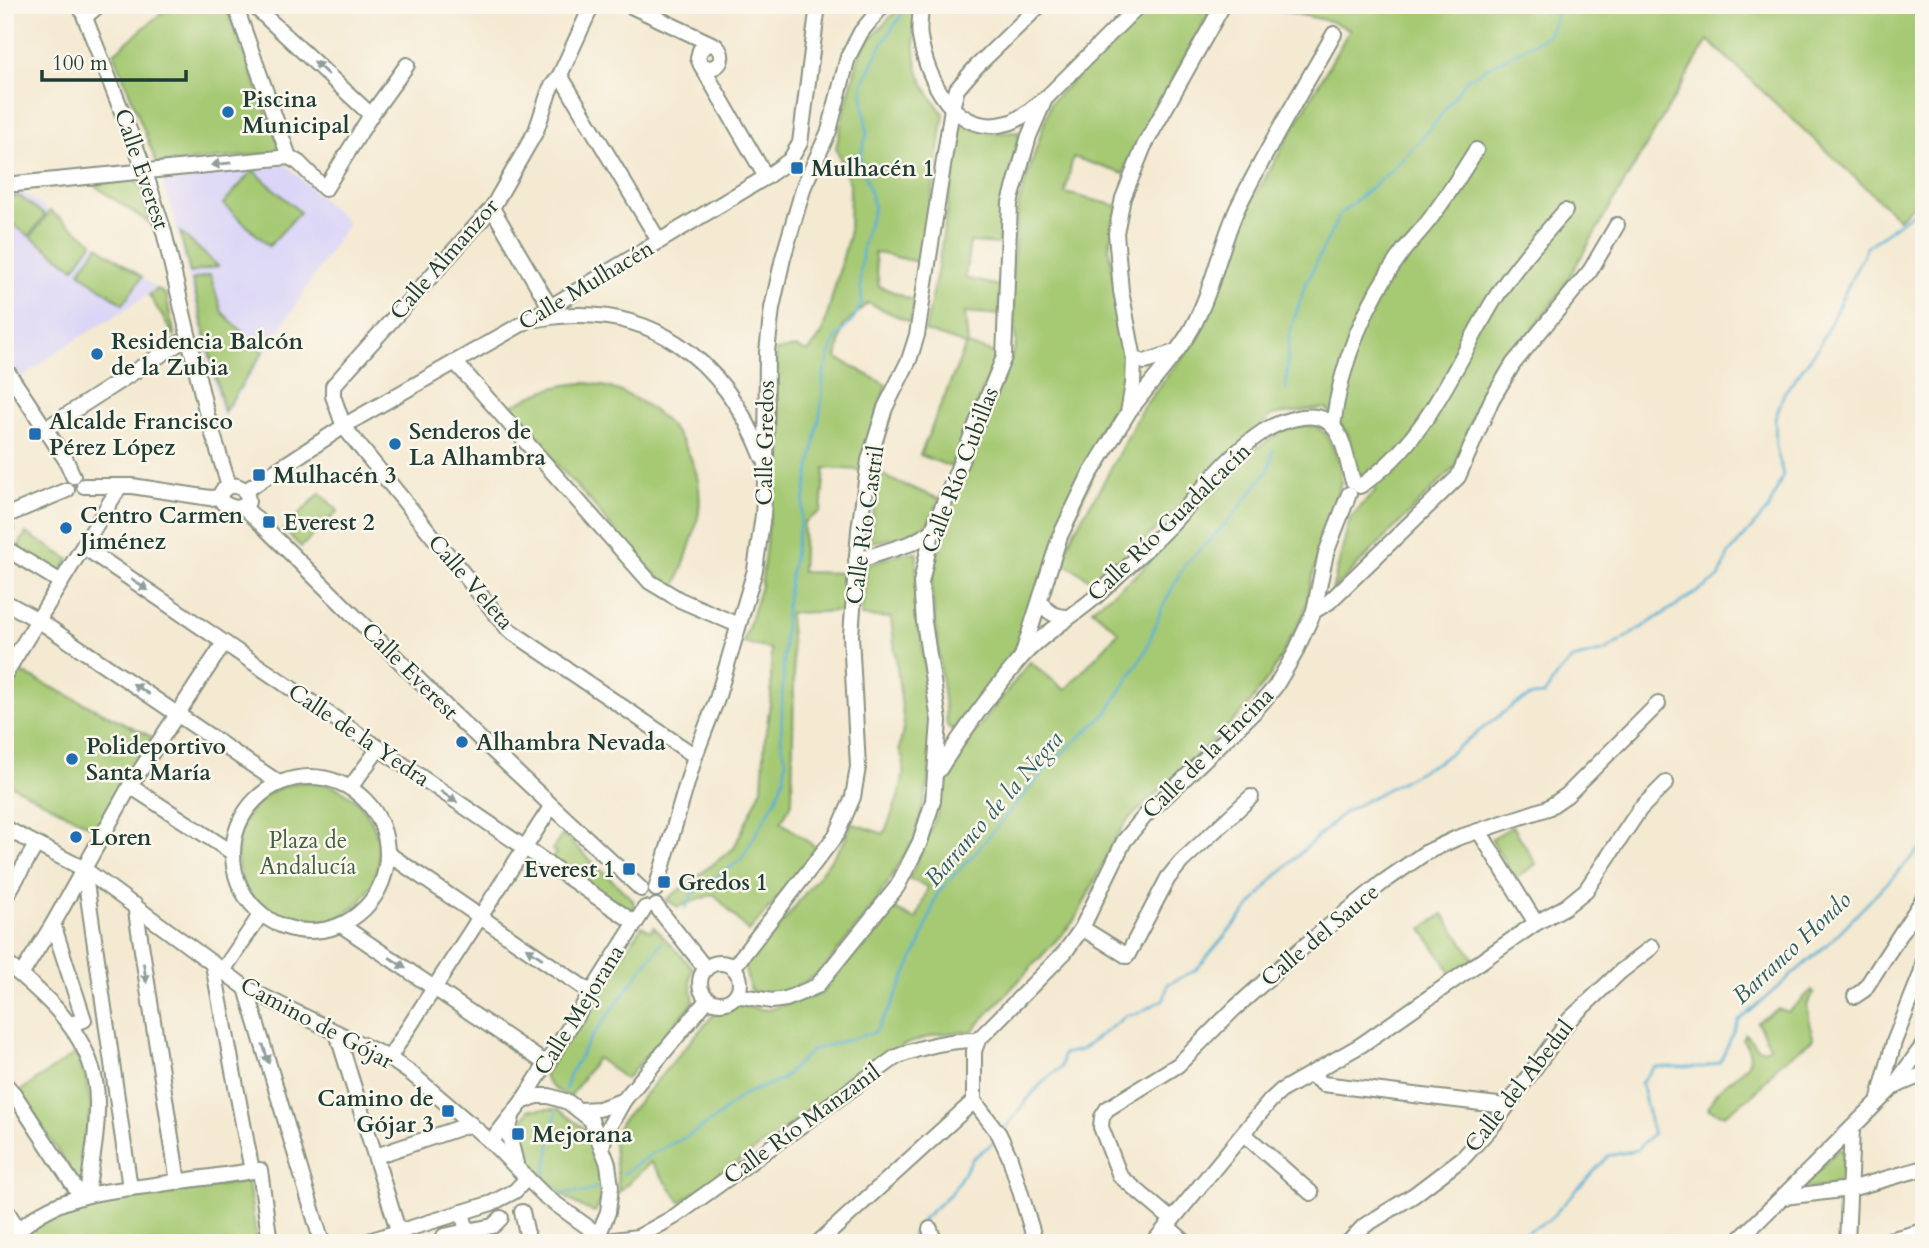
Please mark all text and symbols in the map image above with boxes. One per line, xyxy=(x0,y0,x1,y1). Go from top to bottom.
scale bar xyxy=(42,38,186,82)
text: 100 m xyxy=(52,49,108,78)
one-way arrow xyxy=(313,61,330,77)
place label: Piscina Municipal xyxy=(242,84,350,141)
street label: Calle Everest xyxy=(107,104,177,234)
marker: Piscina Municipal xyxy=(220,104,236,120)
place label: Mulhacén 1 xyxy=(811,153,934,184)
one-way arrow xyxy=(210,159,232,170)
marker: Mulhacén 1 xyxy=(789,160,805,176)
street label: Calle Almanzor xyxy=(383,191,506,326)
street label: Calle Mulhacén xyxy=(513,232,659,338)
place label: Residencia Balcón de la Zubia xyxy=(111,326,304,383)
marker: Residencia Balcón de la Zubia xyxy=(89,346,105,362)
street label: Calle Gredos xyxy=(748,380,782,506)
street label: Calle Río Cubillas xyxy=(914,383,1006,557)
place label: Alcalde Francisco Pérez López xyxy=(49,406,233,463)
place label: Senderos de La Alhambra xyxy=(409,416,547,473)
marker: Alcalde Francisco Pérez López xyxy=(27,426,43,442)
marker: Senderos de La Alhambra xyxy=(387,436,403,452)
street label: Calle Río Guadalcacín xyxy=(1080,436,1258,608)
street label: Calle Río Castril xyxy=(839,443,892,606)
place label: Mulhacén 3 xyxy=(273,460,396,491)
marker: Mulhacén 3 xyxy=(251,467,267,483)
place label: Centro Carmen Jiménez xyxy=(77,500,244,557)
place label: Everest 2 xyxy=(283,507,375,538)
marker: Everest 2 xyxy=(261,514,277,530)
marker: Centro Carmen Jiménez xyxy=(58,520,74,536)
street label: Calle Veleta xyxy=(421,528,521,636)
one-way arrow xyxy=(130,579,150,592)
street label: Calle Everest xyxy=(355,616,465,726)
street label: Calle de la Yedra xyxy=(282,676,436,794)
street label: Calle de la Encina xyxy=(1136,681,1280,825)
one-way arrow xyxy=(132,683,151,696)
water label: Barranco de la Negra xyxy=(917,724,1071,894)
place label: Alhambra Nevada xyxy=(476,727,666,758)
place label: Polideportivo Santa María xyxy=(86,731,226,788)
marker: Alhambra Nevada xyxy=(454,734,470,750)
marker: Polideportivo Santa María xyxy=(64,751,80,767)
one-way arrow xyxy=(439,790,459,803)
place label: Loren xyxy=(90,822,152,853)
park label: Plaza de Andalucía xyxy=(260,825,357,882)
marker: Loren xyxy=(68,829,84,845)
place label: Everest 1 xyxy=(524,854,615,885)
marker: Everest 1 xyxy=(621,861,637,877)
place label: Gredos 1 xyxy=(678,867,768,898)
marker: Gredos 1 xyxy=(656,874,672,890)
street label: Calle del Sauce xyxy=(1254,876,1386,994)
water label: Barranco Hondo xyxy=(1725,884,1859,1012)
street label: Calle Mejorana xyxy=(527,939,631,1081)
one-way arrow xyxy=(525,946,543,960)
one-way arrow xyxy=(389,956,407,970)
one-way arrow xyxy=(140,962,151,984)
street label: Camino de Gójar xyxy=(235,970,400,1077)
street label: Calle del Abedul xyxy=(1457,1013,1581,1159)
one-way arrow xyxy=(261,1043,271,1064)
street label: Calle Río Manzanil xyxy=(717,1056,887,1192)
place label: Camino de Gójar 3 xyxy=(317,1083,434,1140)
marker: Camino de Gójar 3 xyxy=(440,1103,456,1119)
place label: Mejorana xyxy=(532,1119,633,1150)
marker: Mejorana xyxy=(510,1126,526,1142)

